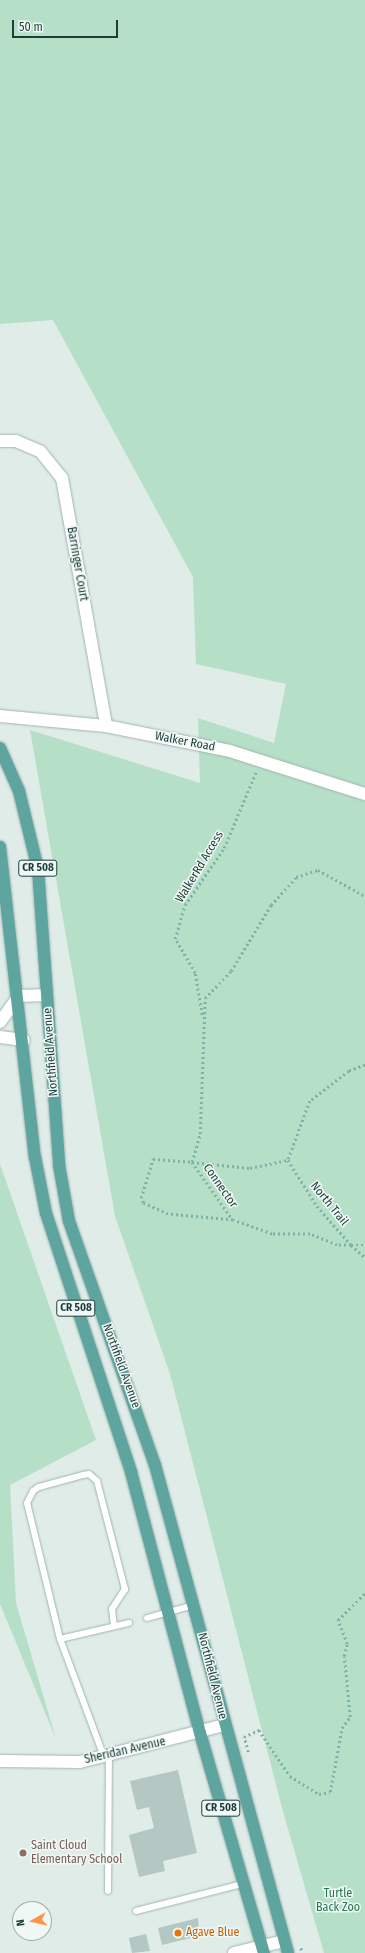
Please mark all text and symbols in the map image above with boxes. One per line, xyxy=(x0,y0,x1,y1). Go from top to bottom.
scale bar xyxy=(14,12,120,38)
text: 50 m xyxy=(19,20,43,34)
street label: Barringer Court xyxy=(63,526,91,602)
street label: Walker Road xyxy=(154,729,216,755)
street label: WalkerRd Access xyxy=(173,829,227,905)
road number: CR 508 xyxy=(18,859,58,877)
street label: Northfield Avenue xyxy=(41,1007,61,1097)
street label: Connector xyxy=(200,1161,240,1211)
street label: North Trail xyxy=(307,1179,351,1229)
road number: CR 508 xyxy=(56,1299,96,1317)
street label: Northfield Avenue xyxy=(99,1322,143,1410)
street label: Northfield Avenue xyxy=(194,1631,230,1721)
street label: Sheridan Avenue xyxy=(83,1735,167,1767)
road number: CR 508 xyxy=(201,1799,241,1817)
place label: Saint Cloud Elementary School xyxy=(31,1839,122,1867)
marker: Saint Cloud Elementary School xyxy=(18,1848,28,1858)
park label: Turtle Back Zoo xyxy=(316,1887,360,1915)
north arrow xyxy=(12,1901,52,1941)
text: N xyxy=(14,1918,28,1927)
place label: Agave Blue xyxy=(186,1926,239,1940)
marker: Agave Blue xyxy=(173,1928,183,1938)

